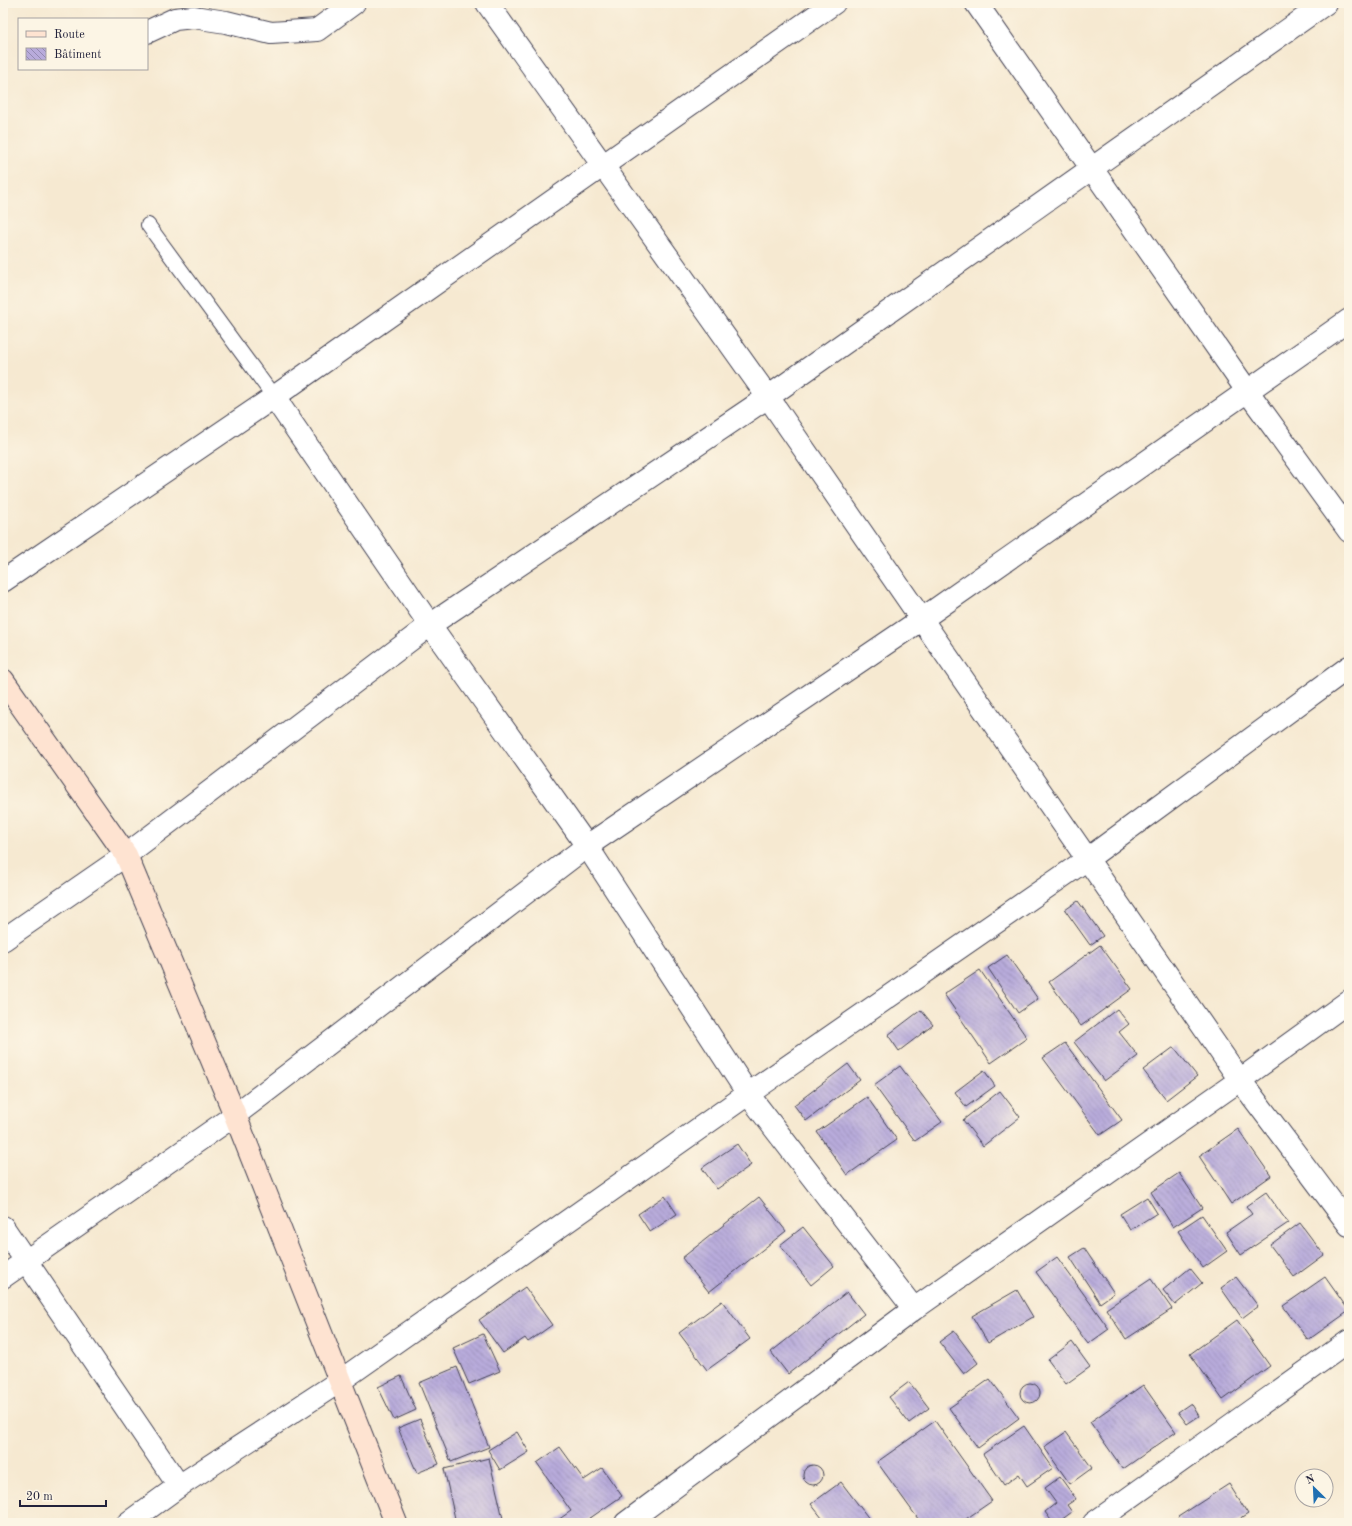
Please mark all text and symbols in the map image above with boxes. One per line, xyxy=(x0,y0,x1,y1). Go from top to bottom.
legend xyxy=(18,18,148,70)
text: Route xyxy=(54,29,85,41)
text: Bâtiment xyxy=(54,49,101,61)
north arrow xyxy=(1294,1468,1334,1508)
text: N xyxy=(1304,1473,1317,1487)
scale bar xyxy=(20,1482,106,1508)
text: 20 m xyxy=(26,1491,53,1503)

